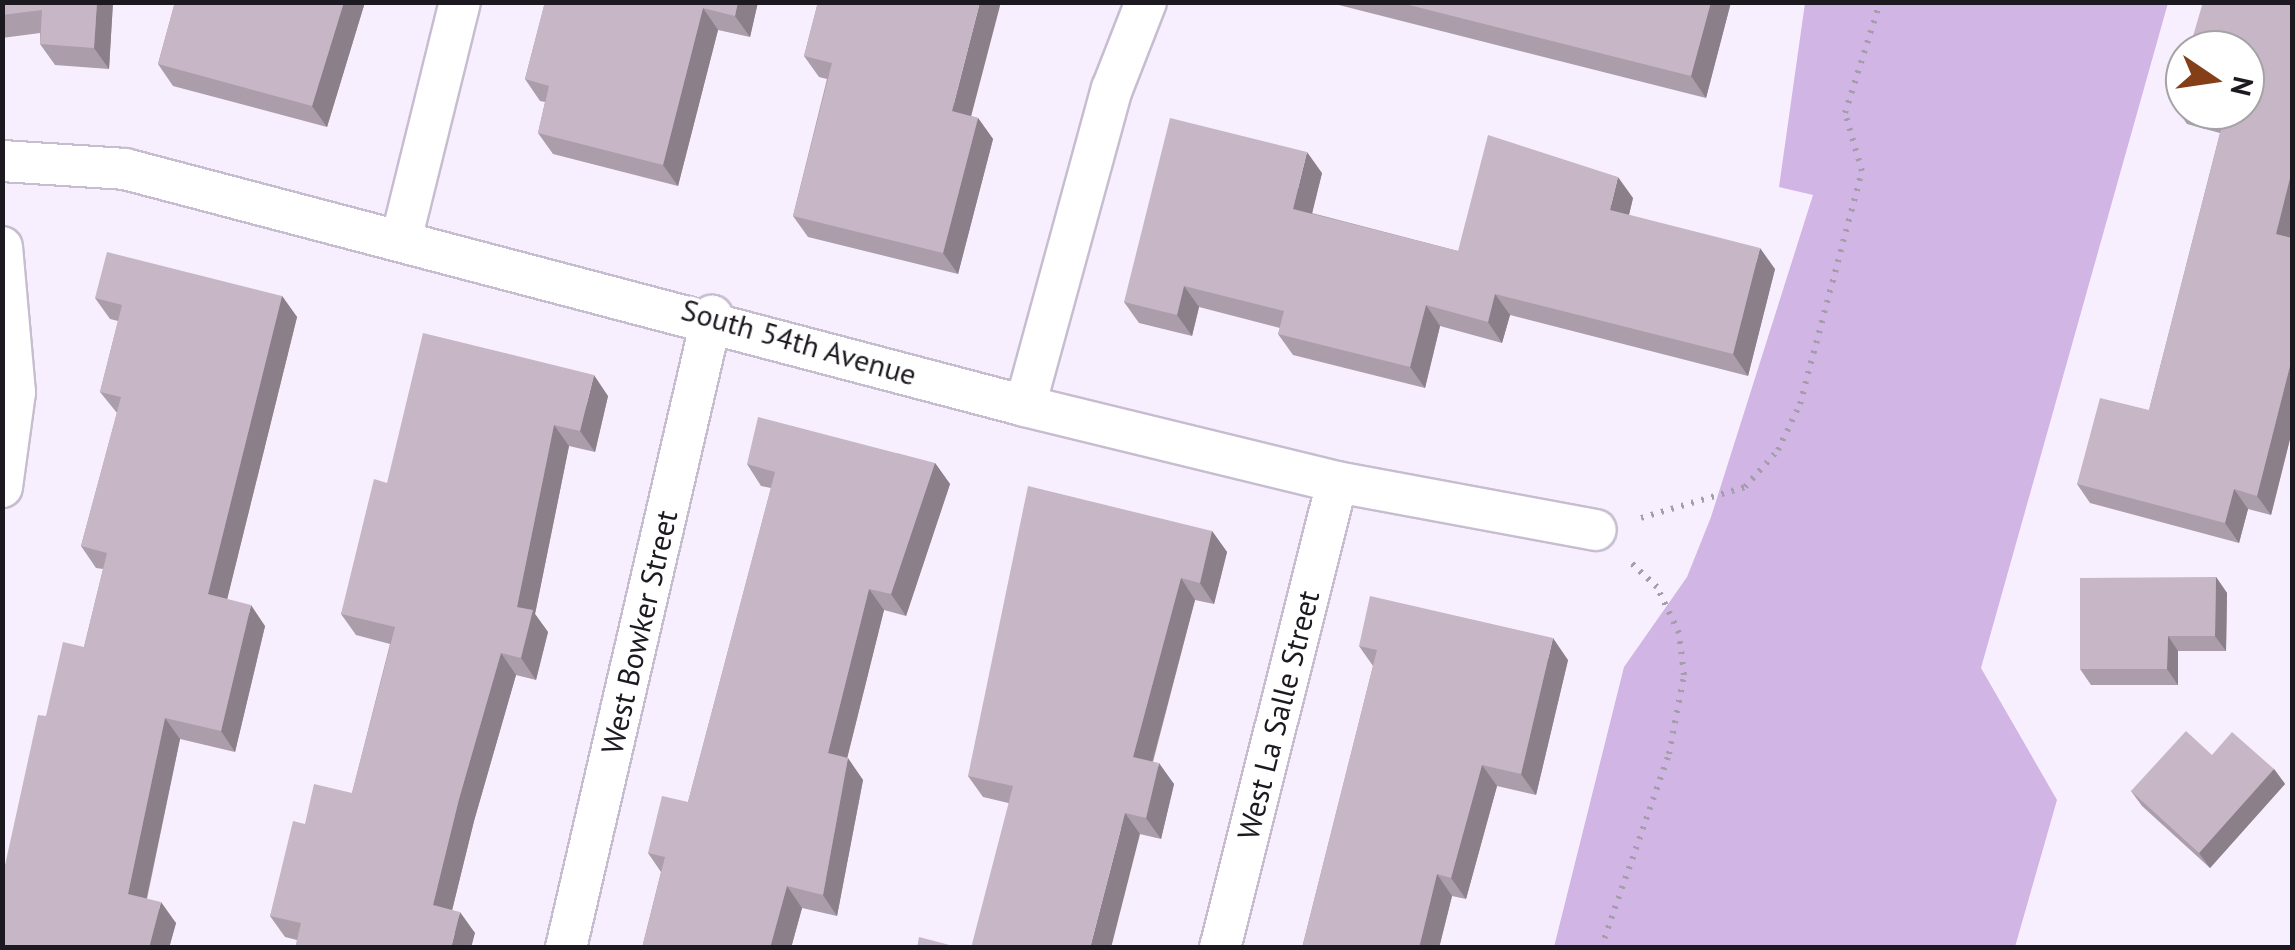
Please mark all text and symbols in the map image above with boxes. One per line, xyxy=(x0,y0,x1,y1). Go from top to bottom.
north arrow xyxy=(2165,30,2265,130)
text: N xyxy=(2223,73,2263,100)
street label: South 54th Avenue xyxy=(677,291,921,393)
street label: West Bowker Street xyxy=(593,507,685,757)
street label: West La Salle Street xyxy=(1230,587,1326,843)

